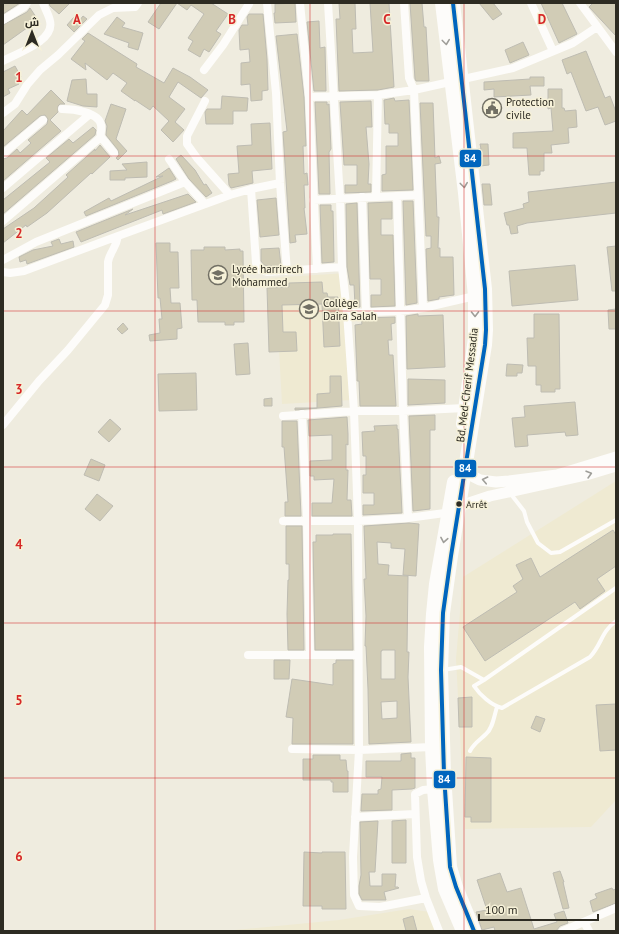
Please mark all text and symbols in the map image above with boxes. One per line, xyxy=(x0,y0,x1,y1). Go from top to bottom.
text: A xyxy=(73,11,81,28)
text: B xyxy=(228,11,236,28)
text: C xyxy=(383,11,391,28)
text: D xyxy=(538,11,546,28)
north arrow xyxy=(12,12,52,52)
text: ش xyxy=(25,15,39,29)
one-way arrow xyxy=(441,39,450,45)
text: 1 xyxy=(15,69,23,86)
place label: Protection civile xyxy=(506,95,554,122)
public building icon: Protection civile xyxy=(481,97,503,119)
line badge: 84 xyxy=(459,149,482,168)
text: 84 xyxy=(464,151,477,165)
one-way arrow xyxy=(459,182,468,188)
text: 2 xyxy=(15,225,23,242)
place label: Lycée harrirech Mohammed xyxy=(232,262,302,289)
school or university icon: Lycée harrirech Mohammed xyxy=(207,264,229,286)
place label: Collège Daira Salah xyxy=(323,296,377,323)
school or university icon: Collège Daira Salah xyxy=(298,298,320,320)
one-way arrow xyxy=(471,311,479,317)
street label: Bd. Med-Cherif Messadia xyxy=(453,327,481,443)
text: 3 xyxy=(15,381,23,398)
line badge: 84 xyxy=(454,459,477,478)
text: 84 xyxy=(459,461,472,475)
one-way arrow xyxy=(585,470,592,479)
one-way arrow xyxy=(482,477,488,485)
place label: Arrêt xyxy=(466,498,488,511)
marker: Arrêt xyxy=(454,499,464,509)
text: 4 xyxy=(15,536,23,553)
one-way arrow xyxy=(440,537,448,543)
text: 5 xyxy=(15,692,23,709)
line badge: 84 xyxy=(433,770,456,789)
text: 84 xyxy=(438,772,451,786)
text: 6 xyxy=(15,848,23,865)
scale bar xyxy=(479,896,598,922)
text: 100 m xyxy=(485,902,518,917)

